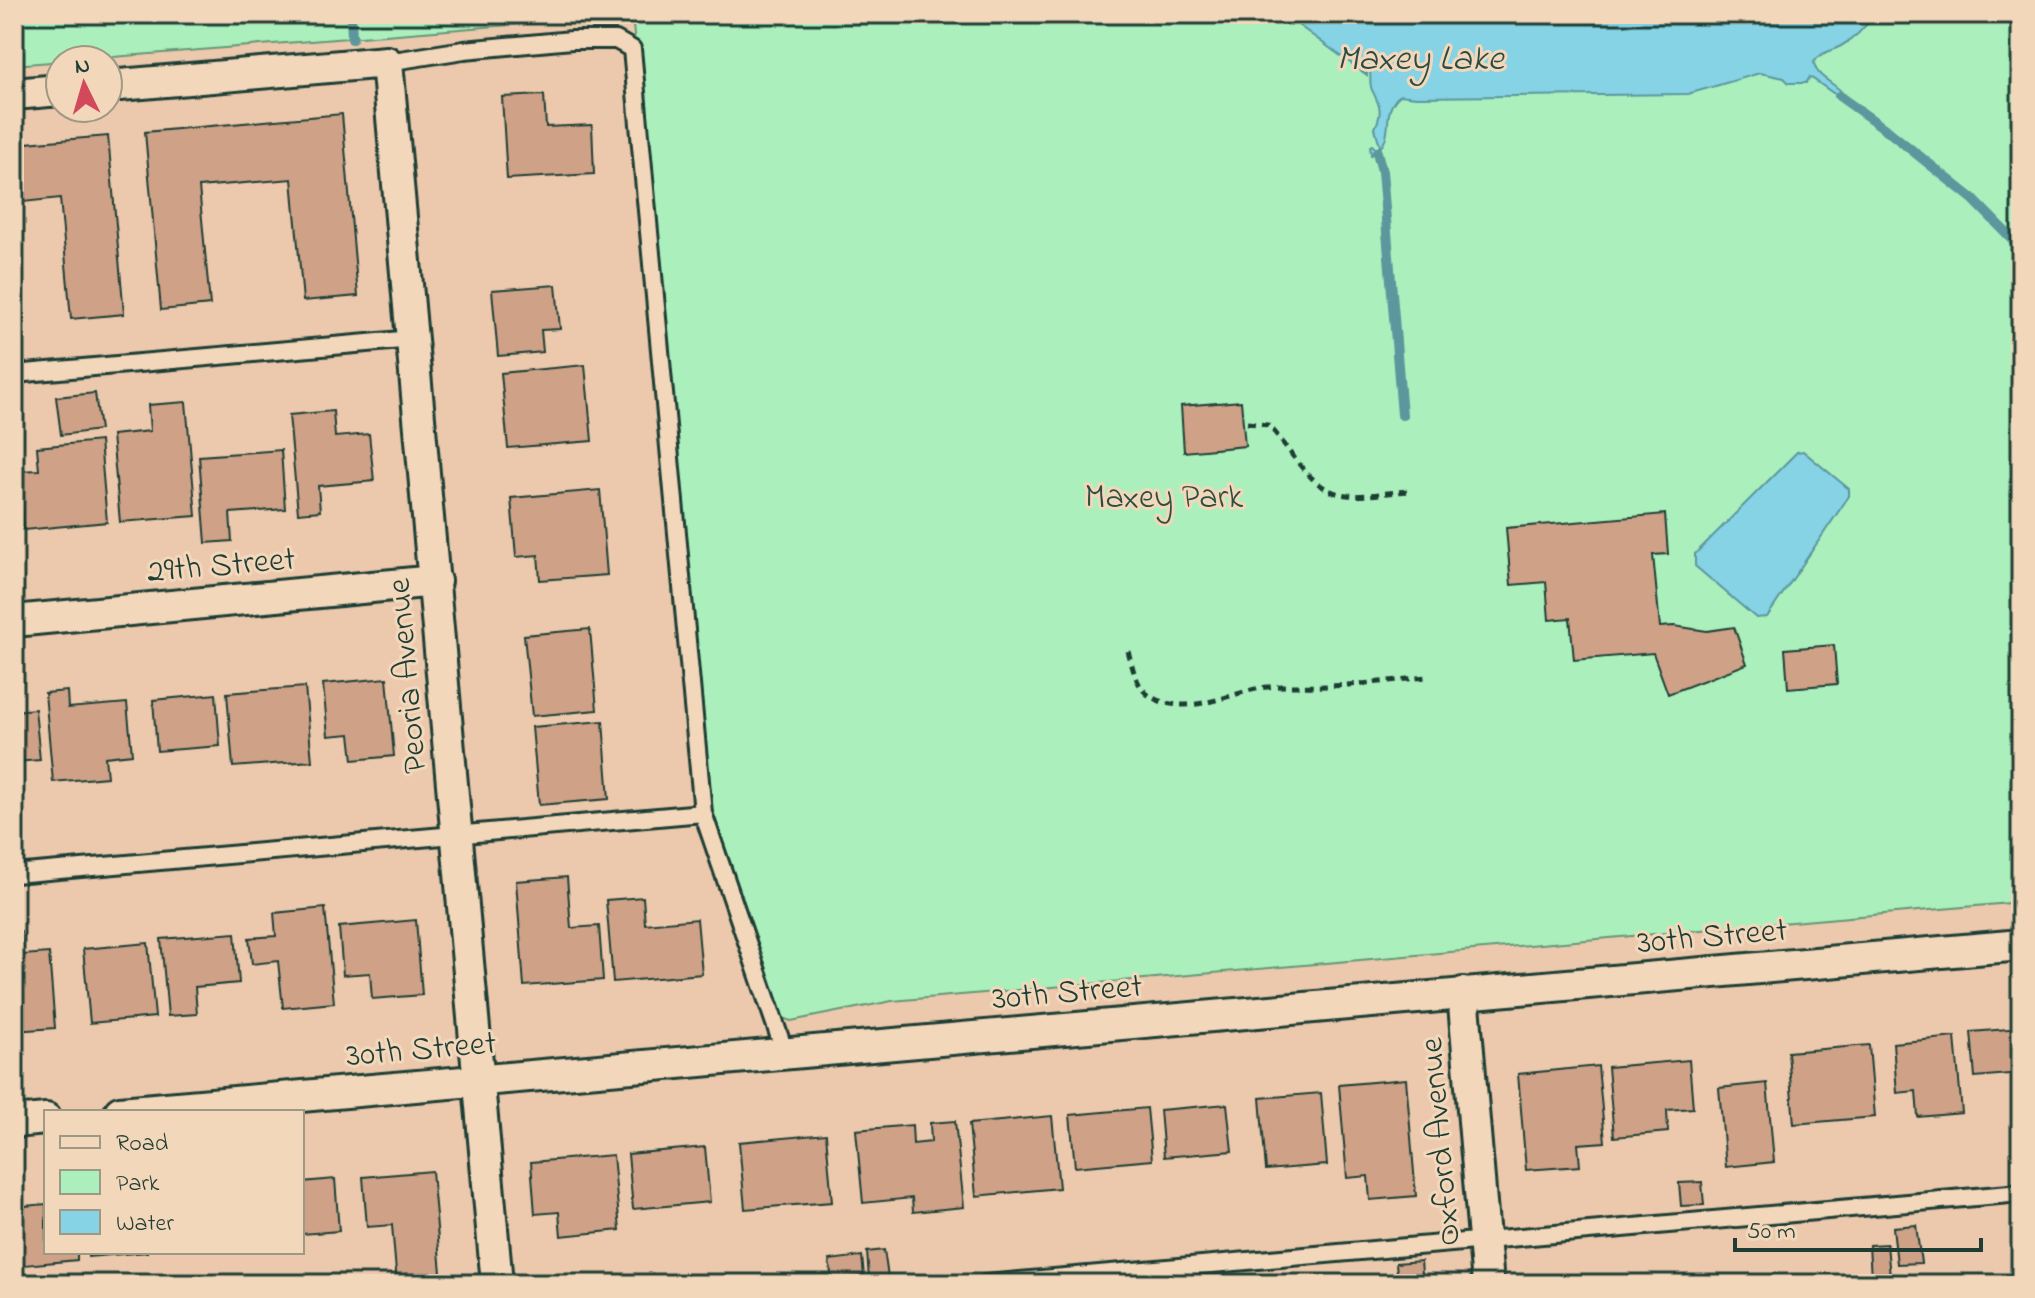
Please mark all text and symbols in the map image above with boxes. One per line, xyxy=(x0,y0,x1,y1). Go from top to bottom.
water label: Maxey Lake xyxy=(1336,34,1505,87)
north arrow xyxy=(44,44,124,124)
text: N xyxy=(74,50,91,84)
park label: Maxey Park xyxy=(1085,474,1243,524)
street label: 29th Street xyxy=(145,536,298,598)
street label: Peoria Avenue xyxy=(375,575,442,775)
street label: 30th Street xyxy=(1635,907,1789,969)
street label: 30th Street xyxy=(990,963,1144,1025)
street label: 30th Street xyxy=(344,1020,498,1082)
street label: Oxford Avenue xyxy=(1408,1035,1476,1248)
legend xyxy=(44,1110,304,1254)
text: Road xyxy=(116,1127,169,1162)
text: Park xyxy=(116,1167,160,1202)
scale bar xyxy=(1735,1202,1981,1252)
text: Water xyxy=(116,1207,174,1242)
text: 50 m xyxy=(1747,1215,1796,1250)

